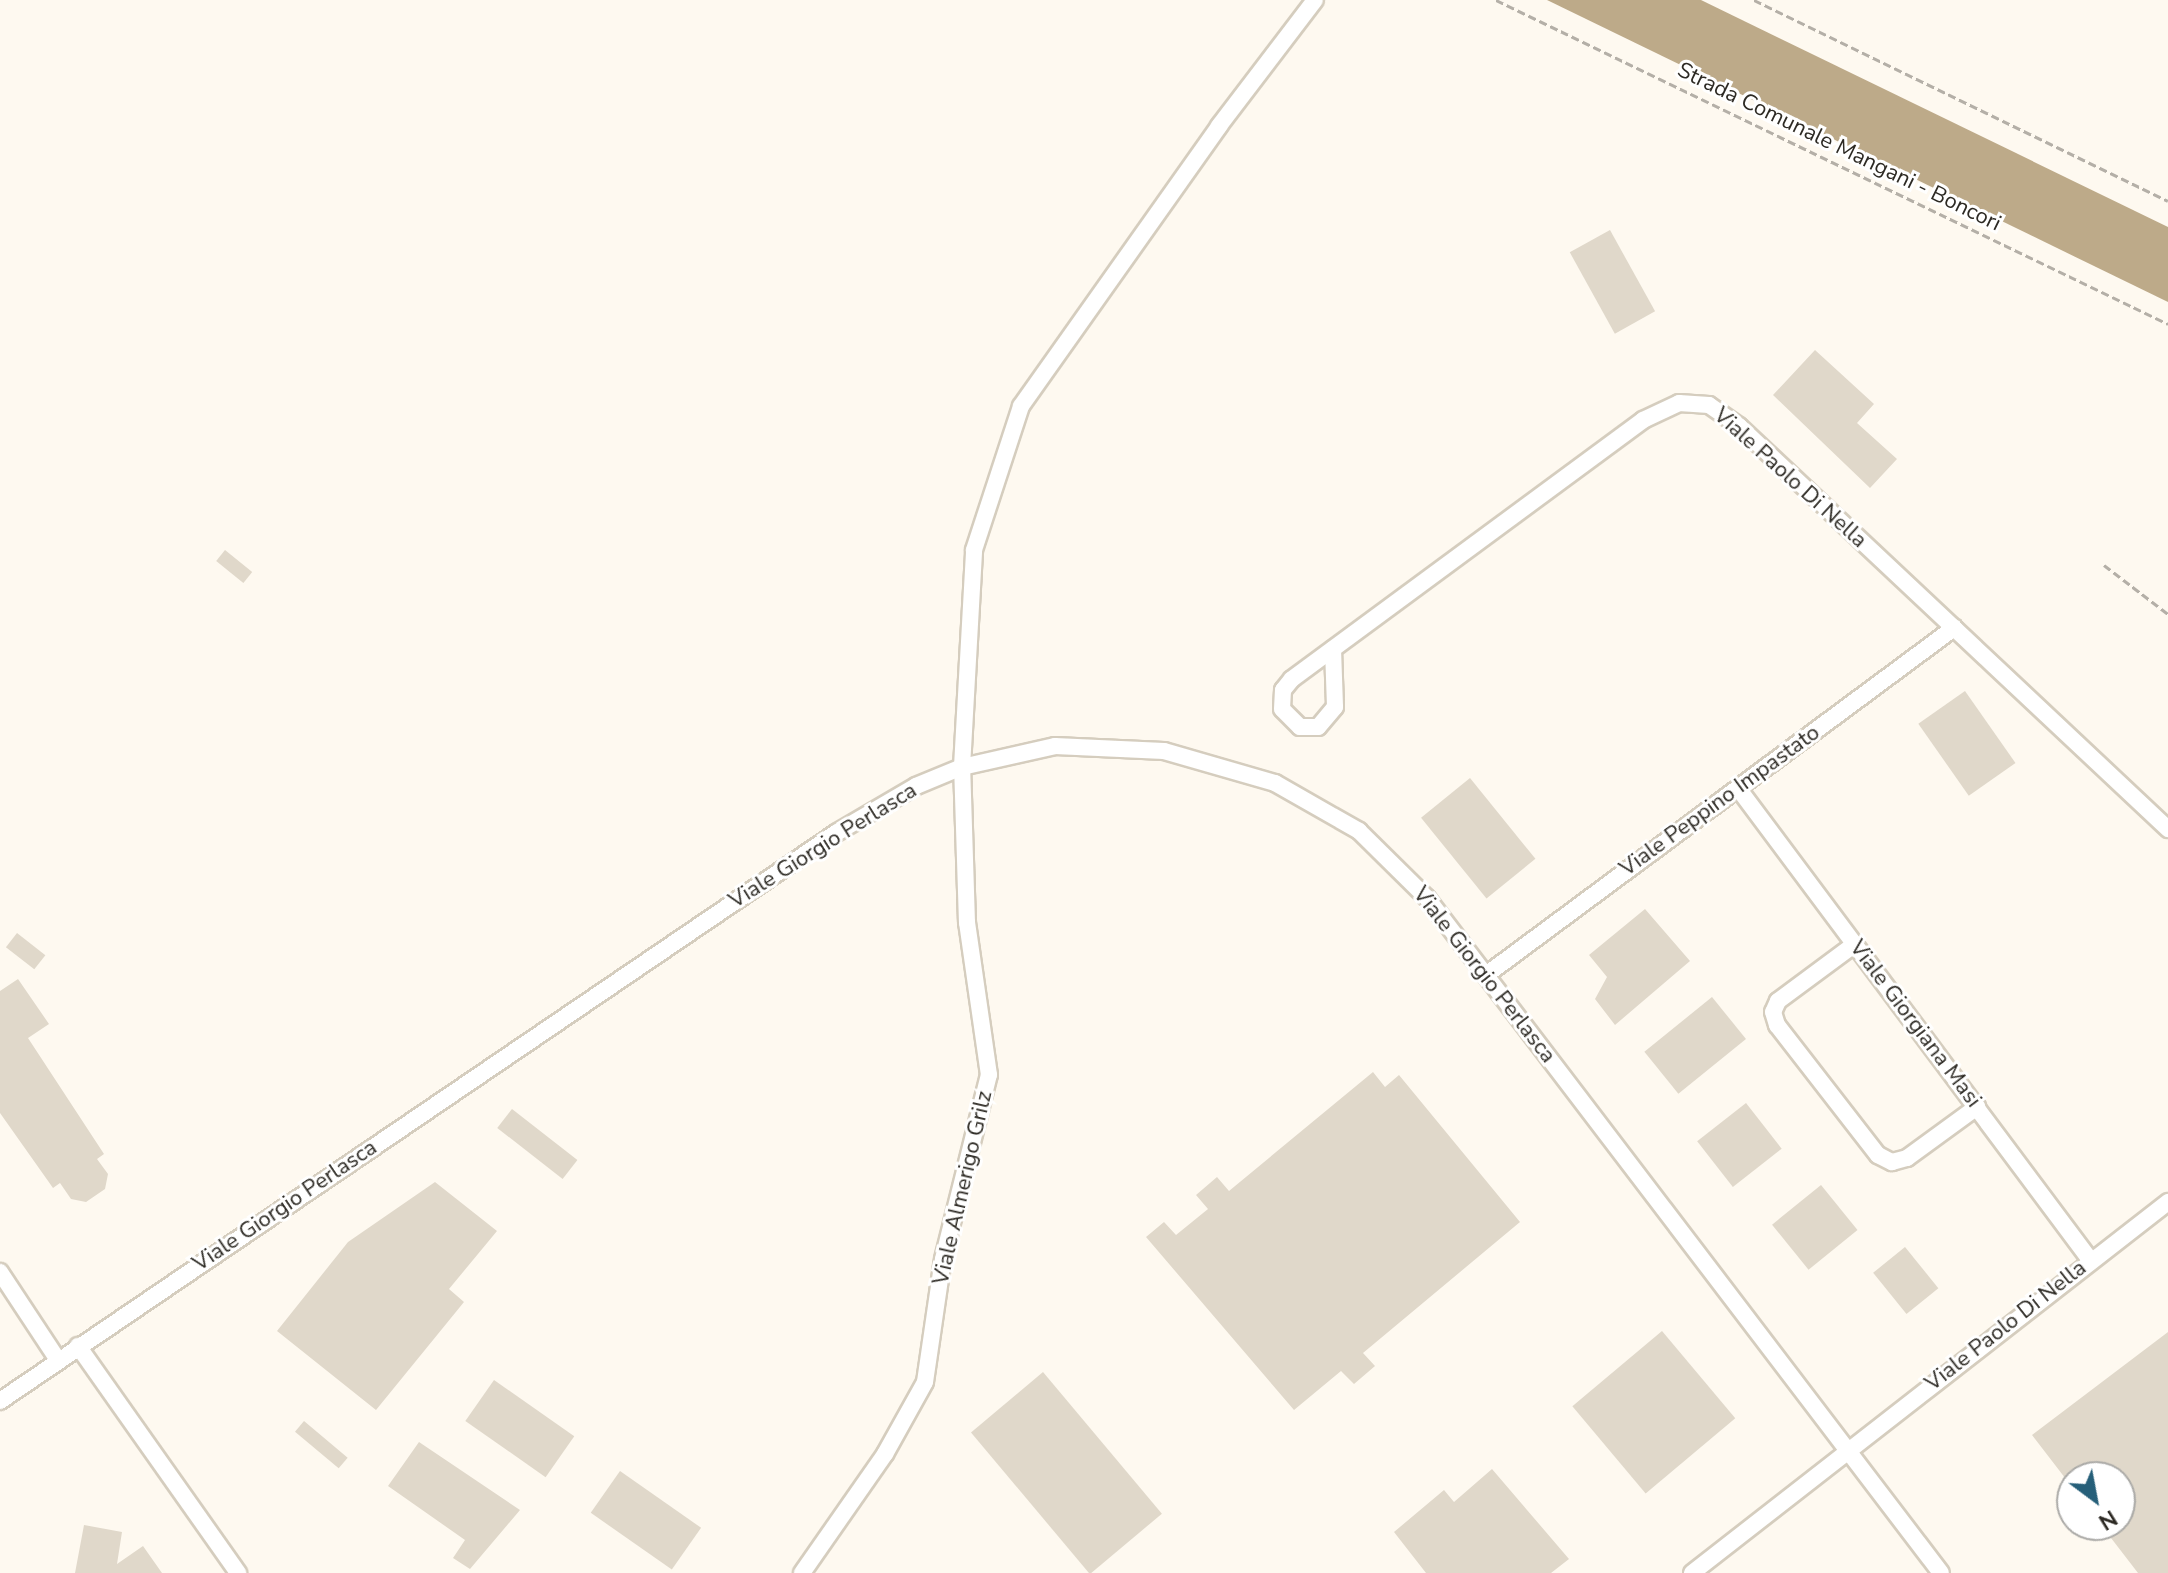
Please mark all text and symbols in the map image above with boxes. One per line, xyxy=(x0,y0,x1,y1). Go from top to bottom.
street label: Strada Comunale Mangani - Boncori xyxy=(1673,57,2005,237)
street label: Viale Paolo Di Nella xyxy=(1708,402,1872,554)
street label: Viale Peppino Impastato xyxy=(1615,720,1825,882)
street label: Viale Giorgio Perlasca xyxy=(724,778,922,914)
street label: Viale Giorgio Perlasca xyxy=(1407,882,1561,1068)
street label: Viale Giorgiana Masi xyxy=(1844,935,1986,1113)
street label: Viale Almerigo Grilz xyxy=(928,1088,998,1288)
street label: Viale Giorgio Perlasca xyxy=(188,1135,382,1277)
street label: Viale Paolo Di Nella xyxy=(1920,1255,2092,1397)
north arrow xyxy=(2056,1461,2136,1541)
text: N xyxy=(2093,1503,2123,1537)

